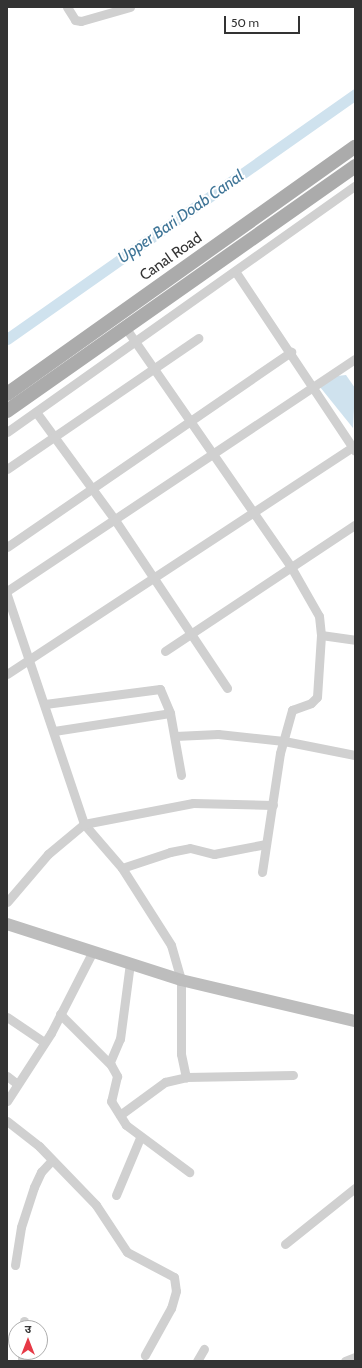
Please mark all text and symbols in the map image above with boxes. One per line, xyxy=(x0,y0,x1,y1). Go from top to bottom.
scale bar xyxy=(226,8,302,34)
text: 50 m xyxy=(231,15,259,30)
water label: Upper Bari Doab Canal xyxy=(114,166,248,268)
street label: Canal Road xyxy=(137,229,205,285)
north arrow xyxy=(8,1320,48,1360)
text: उ xyxy=(25,1322,31,1336)

